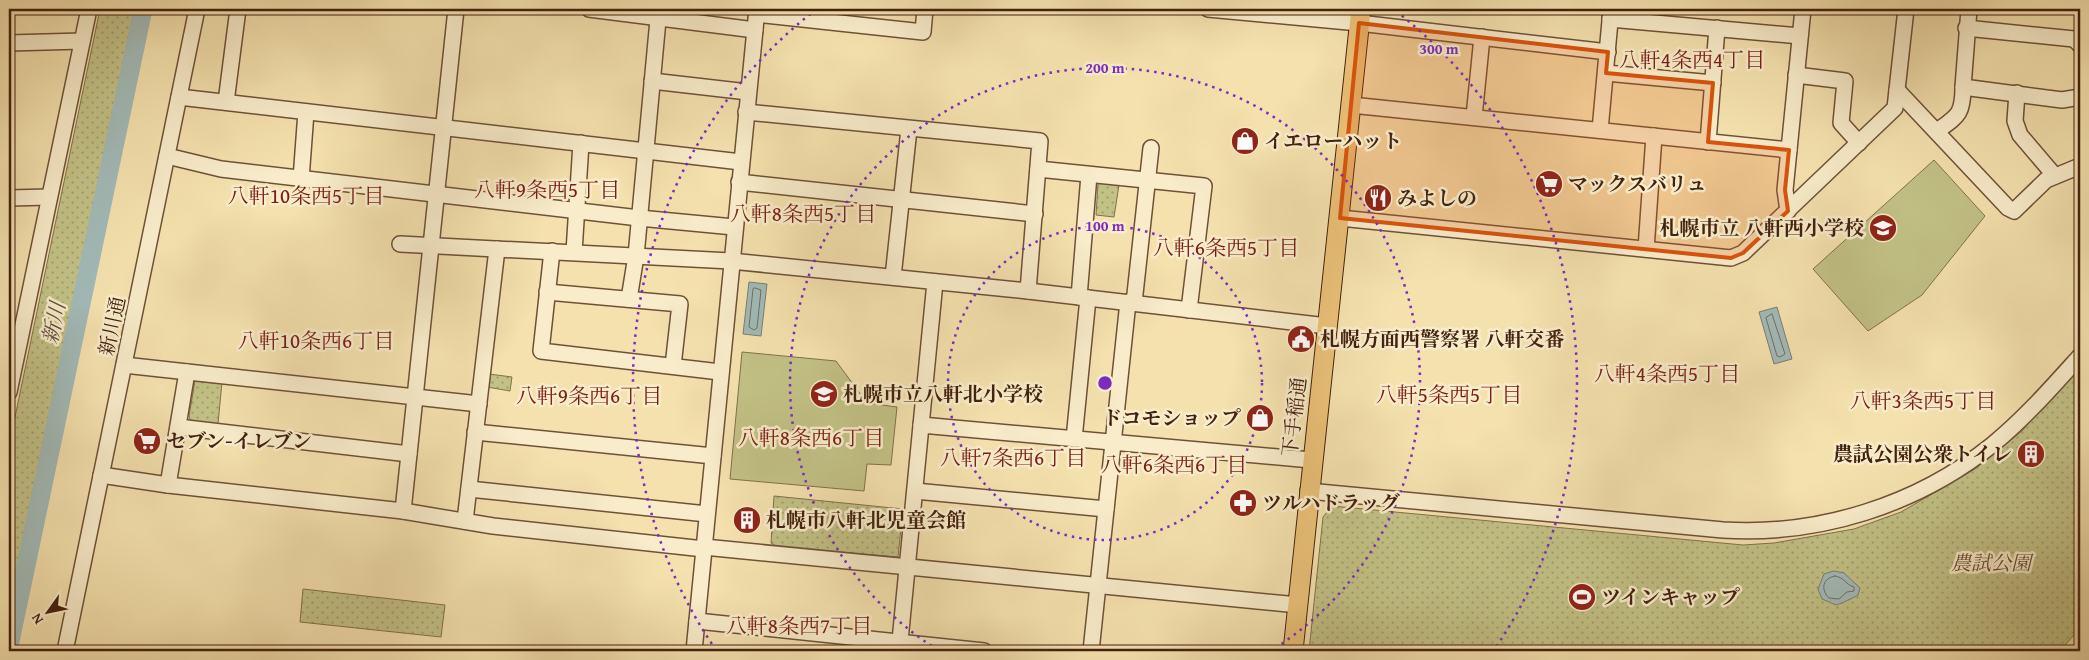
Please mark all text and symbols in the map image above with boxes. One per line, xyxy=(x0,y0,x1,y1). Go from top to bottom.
text: 300 m xyxy=(1419,38,1459,59)
district label: 八軒4条西4丁目 xyxy=(1619,44,1765,75)
text: 200 m xyxy=(1085,57,1125,78)
shop icon: イエローハット xyxy=(1230,126,1260,156)
place label: イエローハット xyxy=(1264,126,1402,155)
supermarket icon: マックスバリュ xyxy=(1534,169,1564,199)
place label: マックスバリュ xyxy=(1568,169,1706,198)
district label: 八軒9条西5丁目 xyxy=(474,174,620,205)
district label: 八軒10条西5丁目 xyxy=(228,180,384,211)
restaurant icon: みよしの xyxy=(1363,183,1393,213)
place label: みよしの xyxy=(1397,183,1477,212)
district label: 八軒8条西5丁目 xyxy=(730,198,876,229)
place label: 札幌市立 八軒西小学校 xyxy=(1660,213,1864,242)
school or university icon: 札幌市立 八軒西小学校 xyxy=(1868,213,1898,243)
text: 100 m xyxy=(1085,215,1125,236)
district label: 八軒6条西5丁目 xyxy=(1153,232,1299,263)
street label: 新川通 xyxy=(91,294,132,358)
water label: 新川 xyxy=(34,297,73,347)
public building icon: 札幌方面西警察署 八軒交番 xyxy=(1286,324,1316,354)
place label: 札幌方面西警察署 八軒交番 xyxy=(1320,324,1564,353)
district label: 八軒10条西6丁目 xyxy=(238,325,394,356)
district label: 八軒4条西5丁目 xyxy=(1594,358,1740,389)
centre of rings xyxy=(1096,374,1114,392)
street label: 下手稲通 xyxy=(1274,375,1313,458)
school or university icon: 札幌市立八軒北小学校 xyxy=(809,379,839,409)
place label: 札幌市立八軒北小学校 xyxy=(843,379,1043,408)
district label: 八軒5条西5丁目 xyxy=(1376,379,1522,410)
district label: 八軒9条西6丁目 xyxy=(516,380,662,411)
district label: 八軒3条西5丁目 xyxy=(1850,385,1996,416)
place label: ドコモショップ xyxy=(1102,403,1241,432)
shop icon: ドコモショップ xyxy=(1245,403,1275,433)
district label: 八軒8条西6丁目 xyxy=(738,422,884,453)
supermarket icon: セブン-イレブン xyxy=(132,426,162,456)
place label: セブン-イレブン xyxy=(166,426,312,455)
place label: 農試公園公衆トイレ xyxy=(1833,439,2012,468)
building icon: 農試公園公衆トイレ xyxy=(2016,439,2046,469)
district label: 八軒7条西6丁目 xyxy=(940,442,1086,473)
district label: 八軒6条西6丁目 xyxy=(1101,449,1247,480)
pharmacy icon: ツルハドラッグ xyxy=(1228,488,1258,518)
place label: ツルハドラッグ xyxy=(1262,488,1400,517)
building icon: 札幌市八軒北児童会館 xyxy=(732,505,762,535)
place label: 札幌市八軒北児童会館 xyxy=(766,505,966,534)
park label: 農試公園 xyxy=(1951,548,2034,577)
sports icon: ツインキャップ xyxy=(1567,582,1597,612)
place label: ツインキャップ xyxy=(1601,582,1740,611)
north arrow xyxy=(22,588,72,638)
text: N xyxy=(26,609,48,628)
district label: 八軒8条西7丁目 xyxy=(726,610,872,641)

